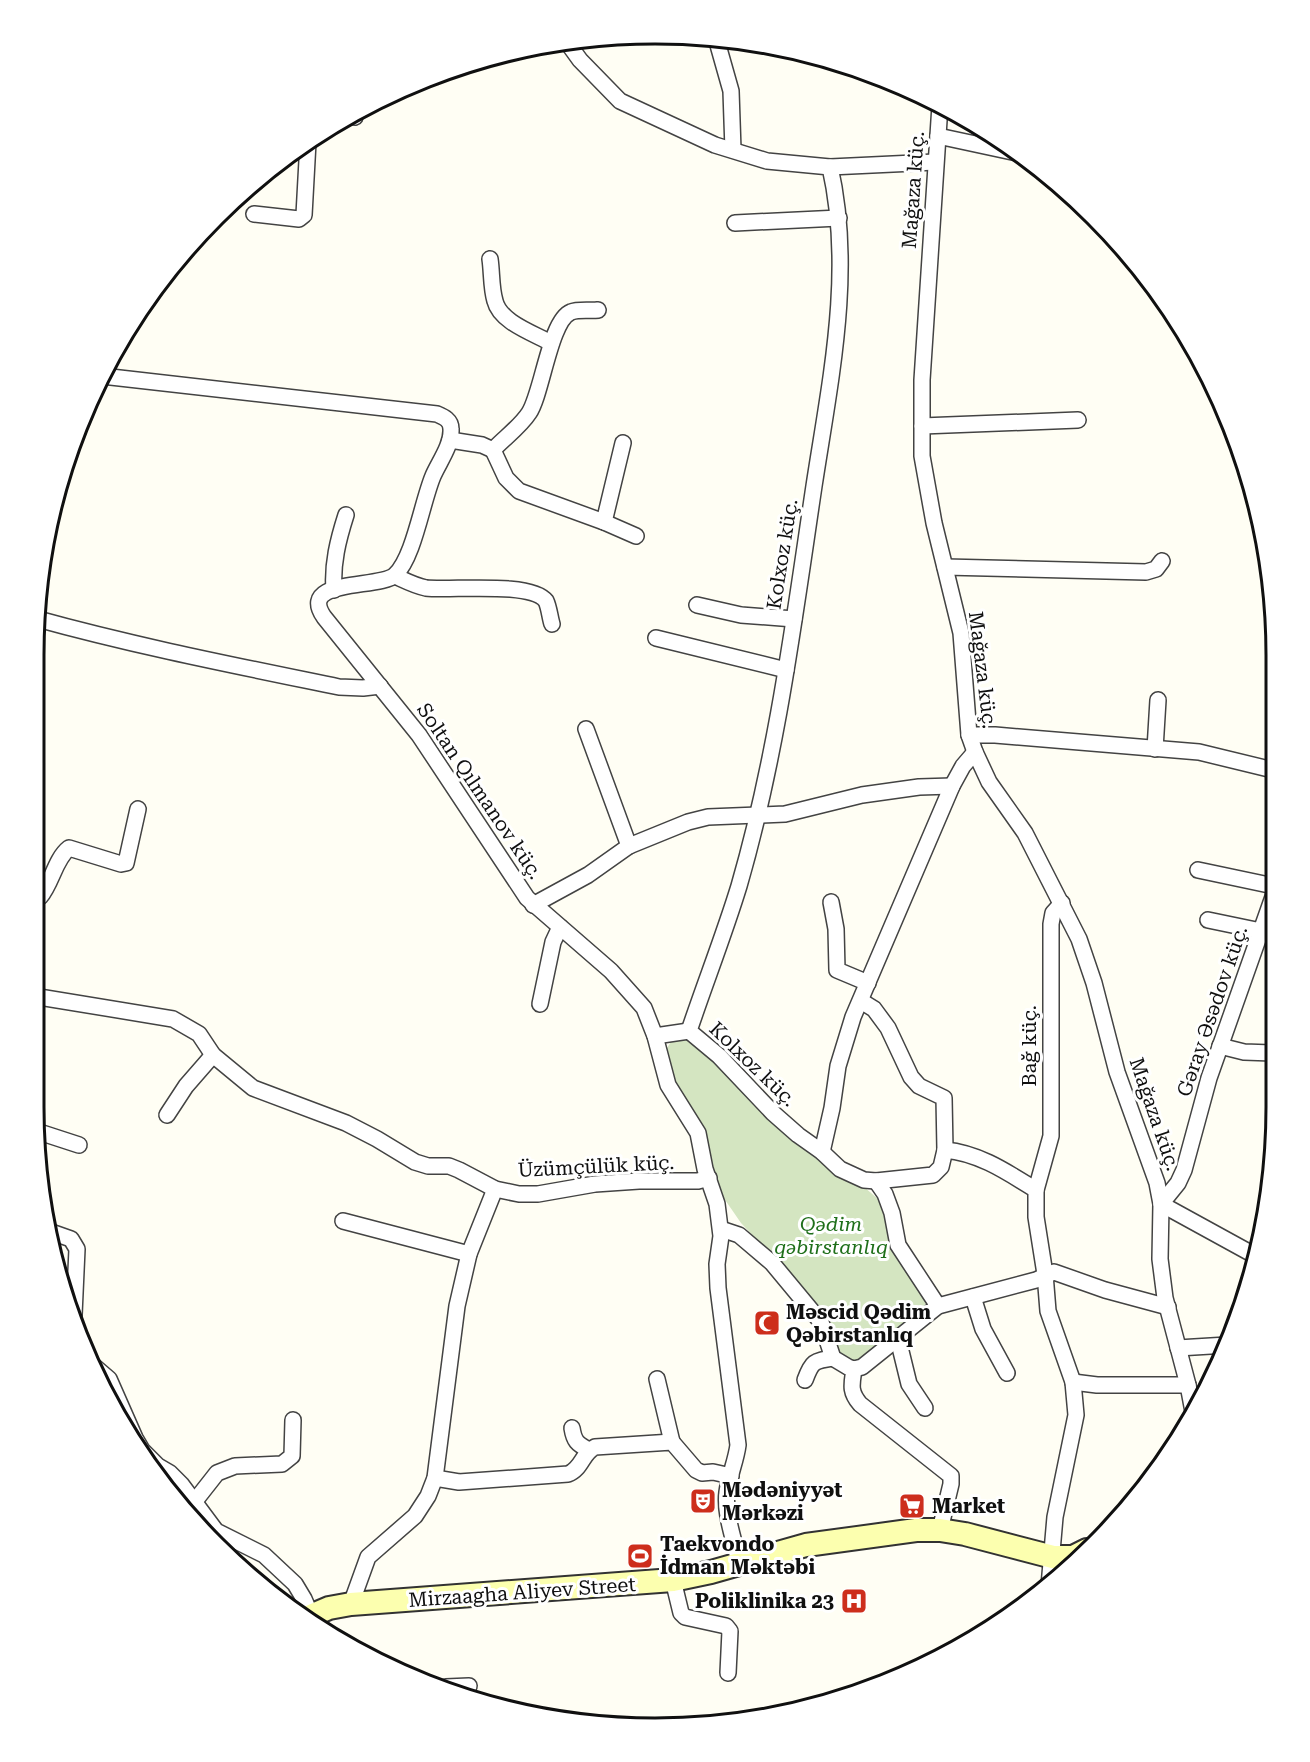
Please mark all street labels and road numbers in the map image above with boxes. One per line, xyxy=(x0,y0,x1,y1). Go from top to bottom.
street label: Mağaza küç. xyxy=(897,130,929,250)
street label: Kolxoz küç. xyxy=(761,497,803,611)
street label: Mağaza küç. xyxy=(964,610,1002,730)
street label: Soltan Qılmanov küç. xyxy=(412,698,548,884)
street label: Gəray Əsədov küç. xyxy=(1171,922,1253,1100)
street label: Bağ küç. xyxy=(1017,1005,1041,1087)
street label: Kolxoz küç. xyxy=(705,1017,801,1111)
street label: Mağaza küç. xyxy=(1124,1054,1186,1174)
street label: Üzümçülük küç. xyxy=(517,1150,675,1182)
street label: Mirzaagha Aliyev Street xyxy=(408,1572,637,1612)

